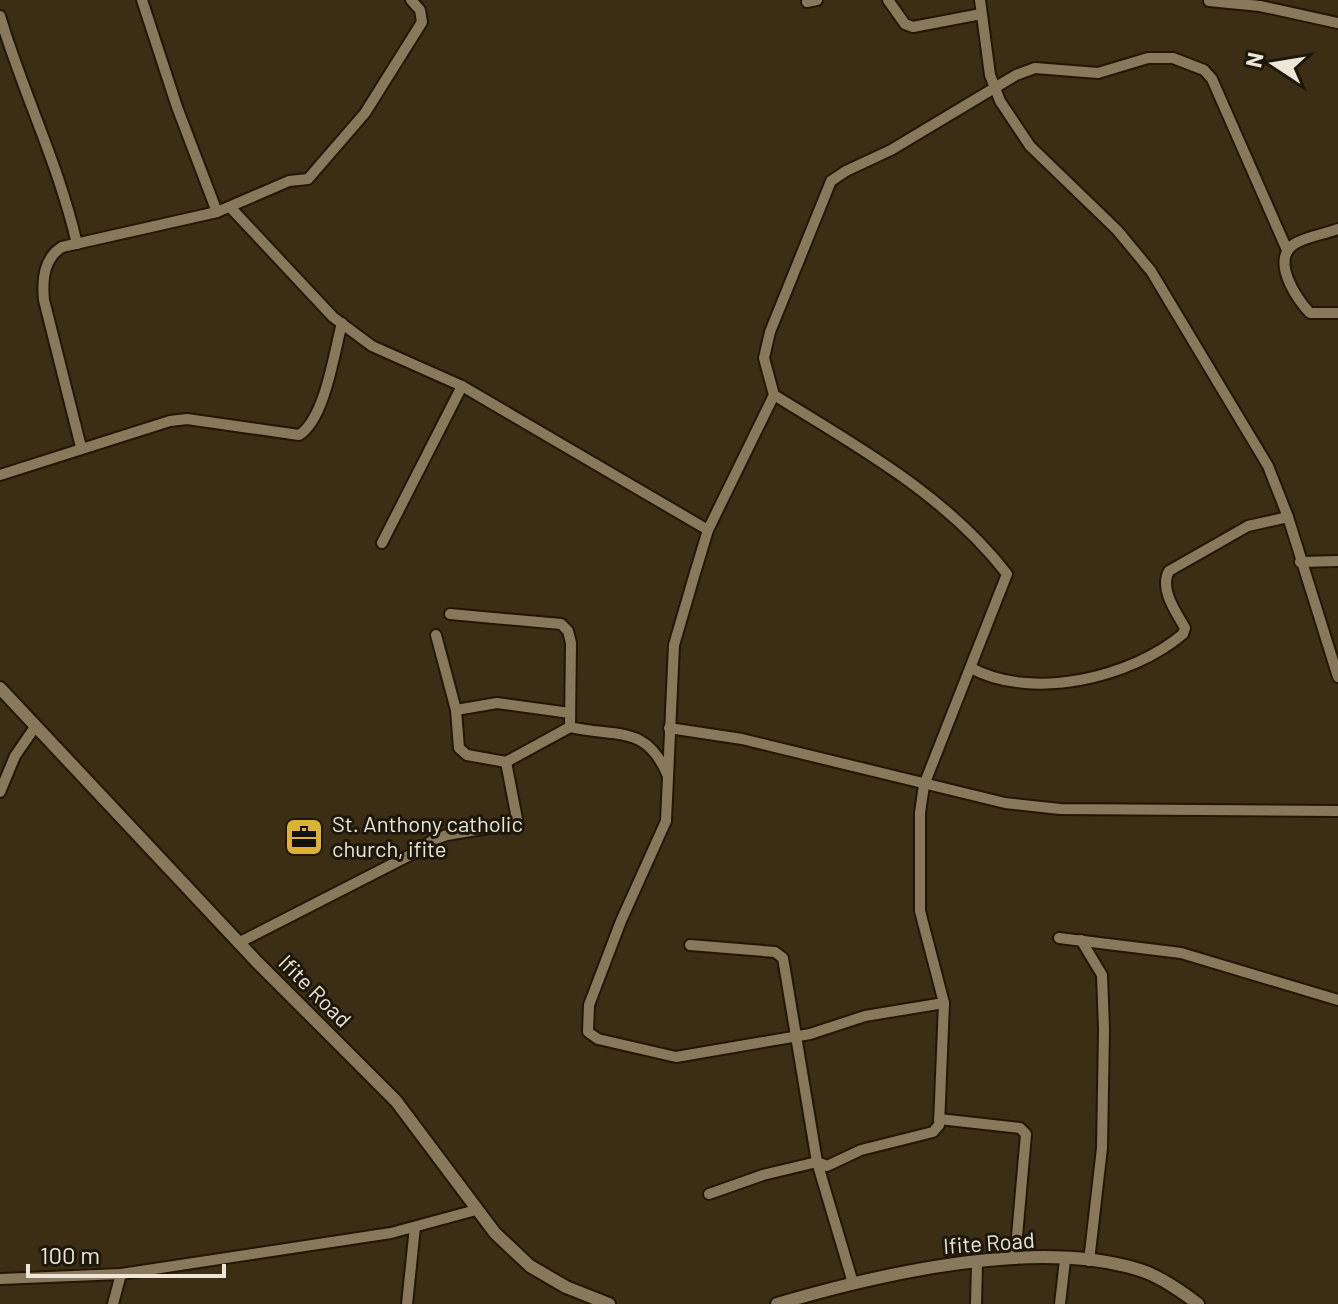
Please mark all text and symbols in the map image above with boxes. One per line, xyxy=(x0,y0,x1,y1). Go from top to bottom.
north arrow xyxy=(1234,24,1314,104)
text: N xyxy=(1239,50,1268,69)
place label: St. Anthony catholic church, ifite xyxy=(332,810,523,861)
office icon: St. Anthony catholic church, ifite xyxy=(283,816,325,858)
street label: Ifite Road xyxy=(274,949,357,1032)
street label: Ifite Road xyxy=(942,1226,1036,1258)
scale bar xyxy=(28,1228,224,1278)
text: 100 m xyxy=(40,1240,100,1269)

